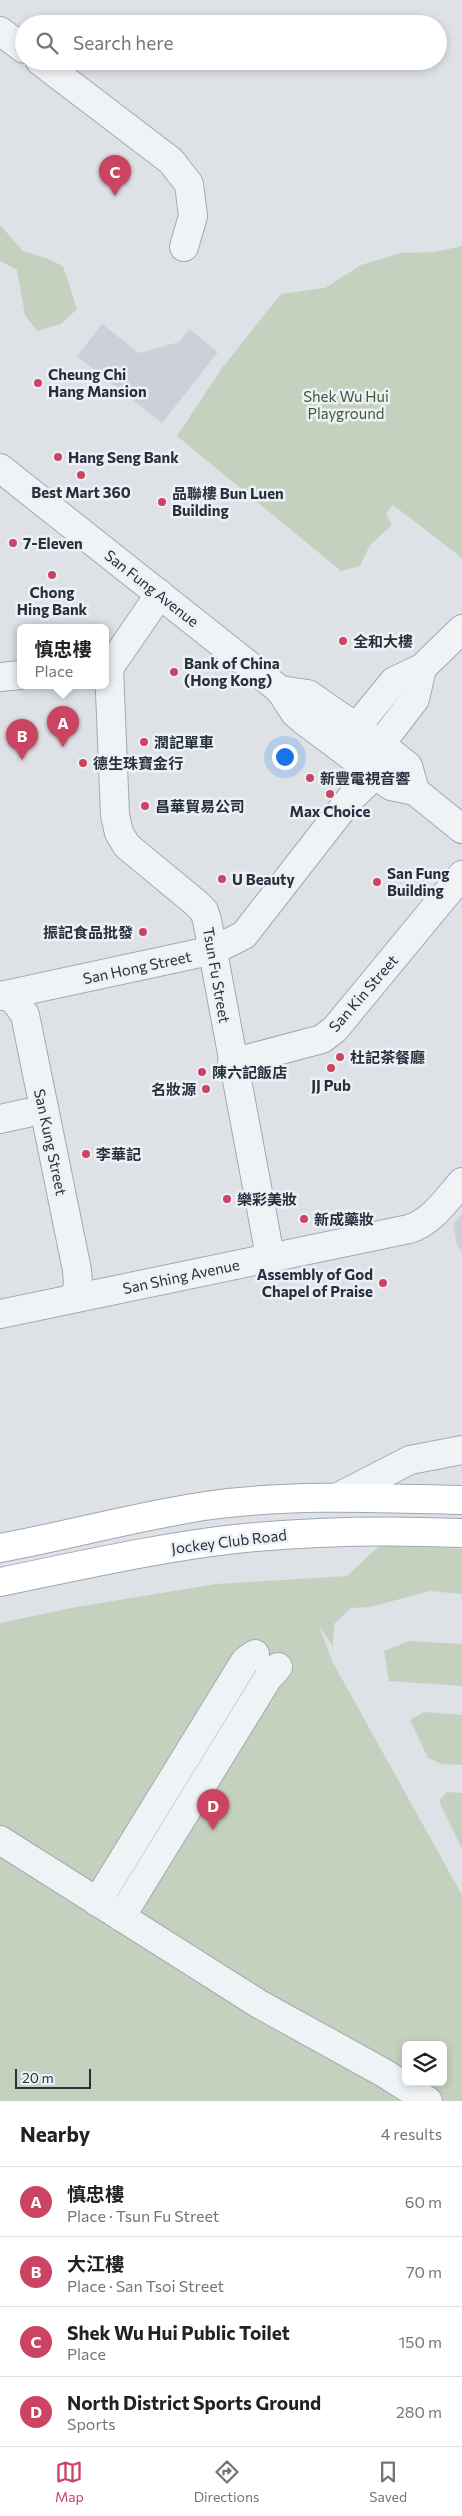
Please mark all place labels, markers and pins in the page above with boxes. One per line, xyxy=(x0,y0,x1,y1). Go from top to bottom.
pin: C xyxy=(99,155,131,196)
place label: Cheung Chi Hang Mansion xyxy=(48,365,147,400)
marker: Cheung Chi Hang Mansion xyxy=(32,377,44,389)
place label: Hang Seng Bank xyxy=(68,448,179,466)
marker: Hang Seng Bank xyxy=(52,451,64,463)
marker: Best Mart 360 xyxy=(75,469,87,481)
place label: Best Mart 360 xyxy=(31,483,131,501)
place label: 品聯樓 Bun Luen Building xyxy=(172,484,284,519)
marker: 品聯樓 Bun Luen Building xyxy=(156,496,168,508)
place label: 7-Eleven xyxy=(23,534,83,552)
marker: 7-Eleven xyxy=(7,537,19,549)
marker: Chong Hing Bank xyxy=(46,569,58,581)
place label: Chong Hing Bank xyxy=(17,583,88,618)
place label: 全和大樓 xyxy=(353,632,413,650)
marker: 全和大樓 xyxy=(337,635,349,647)
place label: Bank of China (Hong Kong) xyxy=(184,654,280,689)
marker: Bank of China (Hong Kong) xyxy=(168,666,180,678)
pin: A xyxy=(47,706,79,747)
pin: B xyxy=(6,719,38,760)
place label: 潤記單車 xyxy=(154,733,214,751)
marker: 潤記單車 xyxy=(138,736,150,748)
place label: 德生珠寶金行 xyxy=(93,754,183,772)
marker: 德生珠寶金行 xyxy=(77,757,89,769)
place label: 新豐電視音響 xyxy=(320,769,410,787)
marker: 新豐電視音響 xyxy=(304,772,316,784)
marker: Max Choice xyxy=(324,788,336,800)
place label: 昌華貿易公司 xyxy=(155,797,245,815)
marker: 昌華貿易公司 xyxy=(139,800,151,812)
place label: Max Choice xyxy=(290,802,371,820)
place label: San Fung Building xyxy=(387,864,449,899)
place label: U Beauty xyxy=(232,870,295,888)
marker: U Beauty xyxy=(216,873,228,885)
marker: San Fung Building xyxy=(371,876,383,888)
place label: 振記食品批發 xyxy=(43,923,133,941)
marker: 振記食品批發 xyxy=(137,926,149,938)
place label: 杜記茶餐廳 xyxy=(350,1048,425,1066)
marker: 杜記茶餐廳 xyxy=(334,1051,346,1063)
marker: JJ Pub xyxy=(325,1062,337,1074)
place label: 陳六記飯店 xyxy=(212,1063,287,1081)
marker: 陳六記飯店 xyxy=(196,1066,208,1078)
place label: JJ Pub xyxy=(311,1076,351,1094)
place label: 名妝源 xyxy=(151,1080,196,1098)
marker: 名妝源 xyxy=(200,1083,212,1095)
place label: 李華記 xyxy=(96,1145,141,1163)
marker: 李華記 xyxy=(80,1148,92,1160)
place label: 樂彩美妝 xyxy=(237,1190,297,1208)
marker: 樂彩美妝 xyxy=(221,1193,233,1205)
place label: 新成藥妝 xyxy=(314,1210,374,1228)
marker: 新成藥妝 xyxy=(298,1213,310,1225)
place label: Assembly of God Chapel of Praise xyxy=(257,1265,373,1300)
marker: Assembly of God Chapel of Praise xyxy=(377,1277,389,1289)
pin: D xyxy=(197,1789,229,1830)

